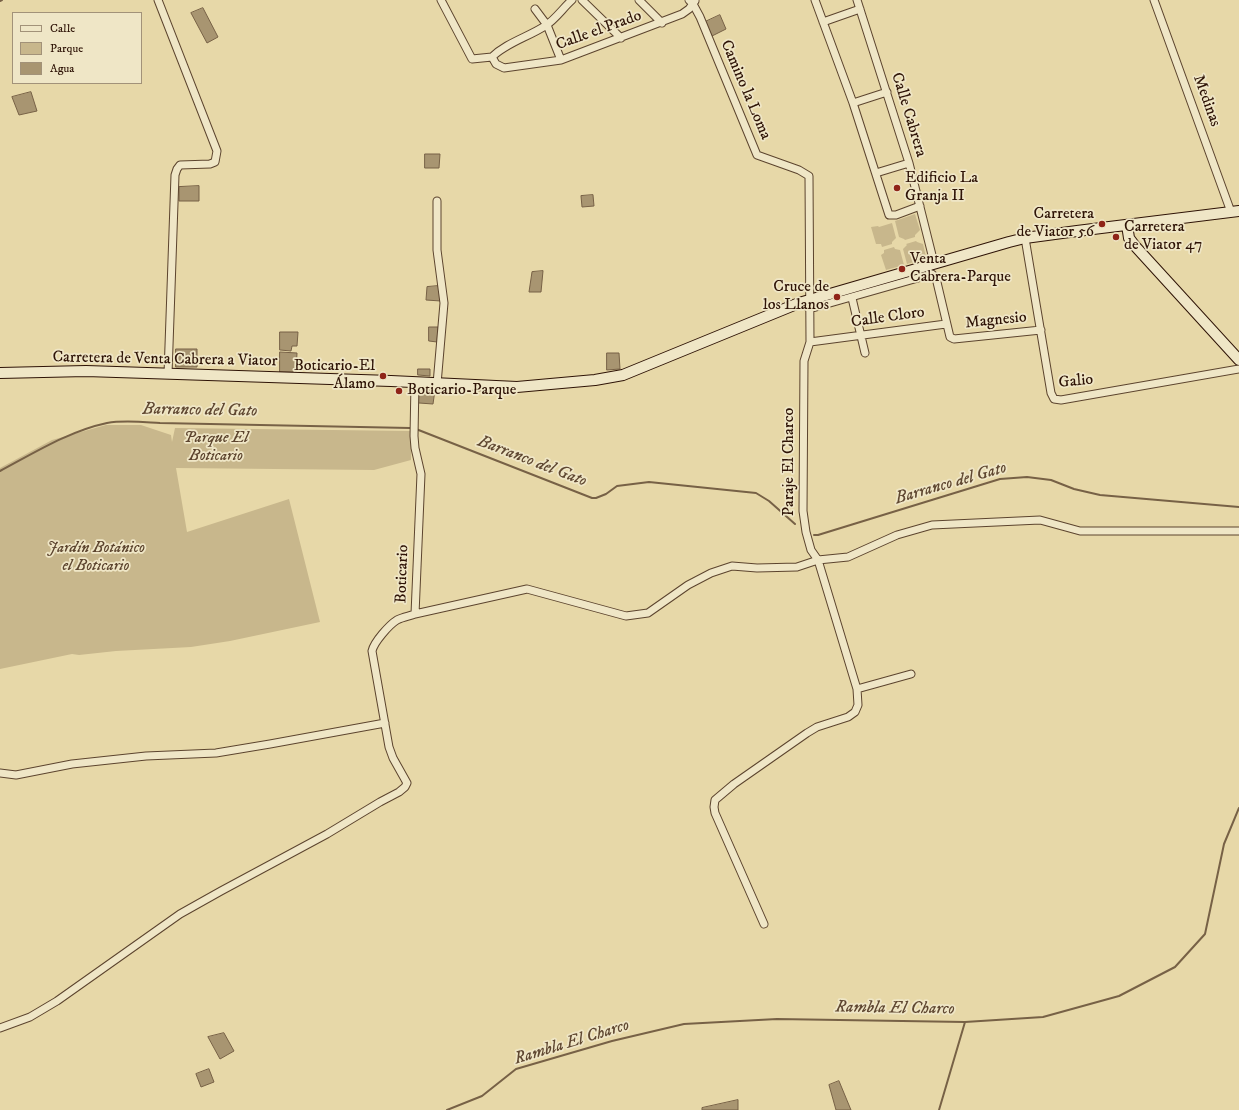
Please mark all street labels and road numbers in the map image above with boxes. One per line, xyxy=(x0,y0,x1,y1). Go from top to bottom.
street label: Calle el Prado xyxy=(554,7,644,55)
street label: Camino la Loma xyxy=(715,37,775,143)
street label: Calle Cabrera xyxy=(886,70,930,160)
street label: Medinas xyxy=(1188,73,1224,129)
street label: Calle Cloro xyxy=(850,303,926,333)
street label: Magnesio xyxy=(964,308,1028,334)
street label: Carretera de Venta Cabrera a Viator xyxy=(52,348,278,372)
street label: Galio xyxy=(1058,371,1094,393)
street label: Paraje El Charco xyxy=(780,408,800,516)
street label: Boticario xyxy=(392,544,414,604)

